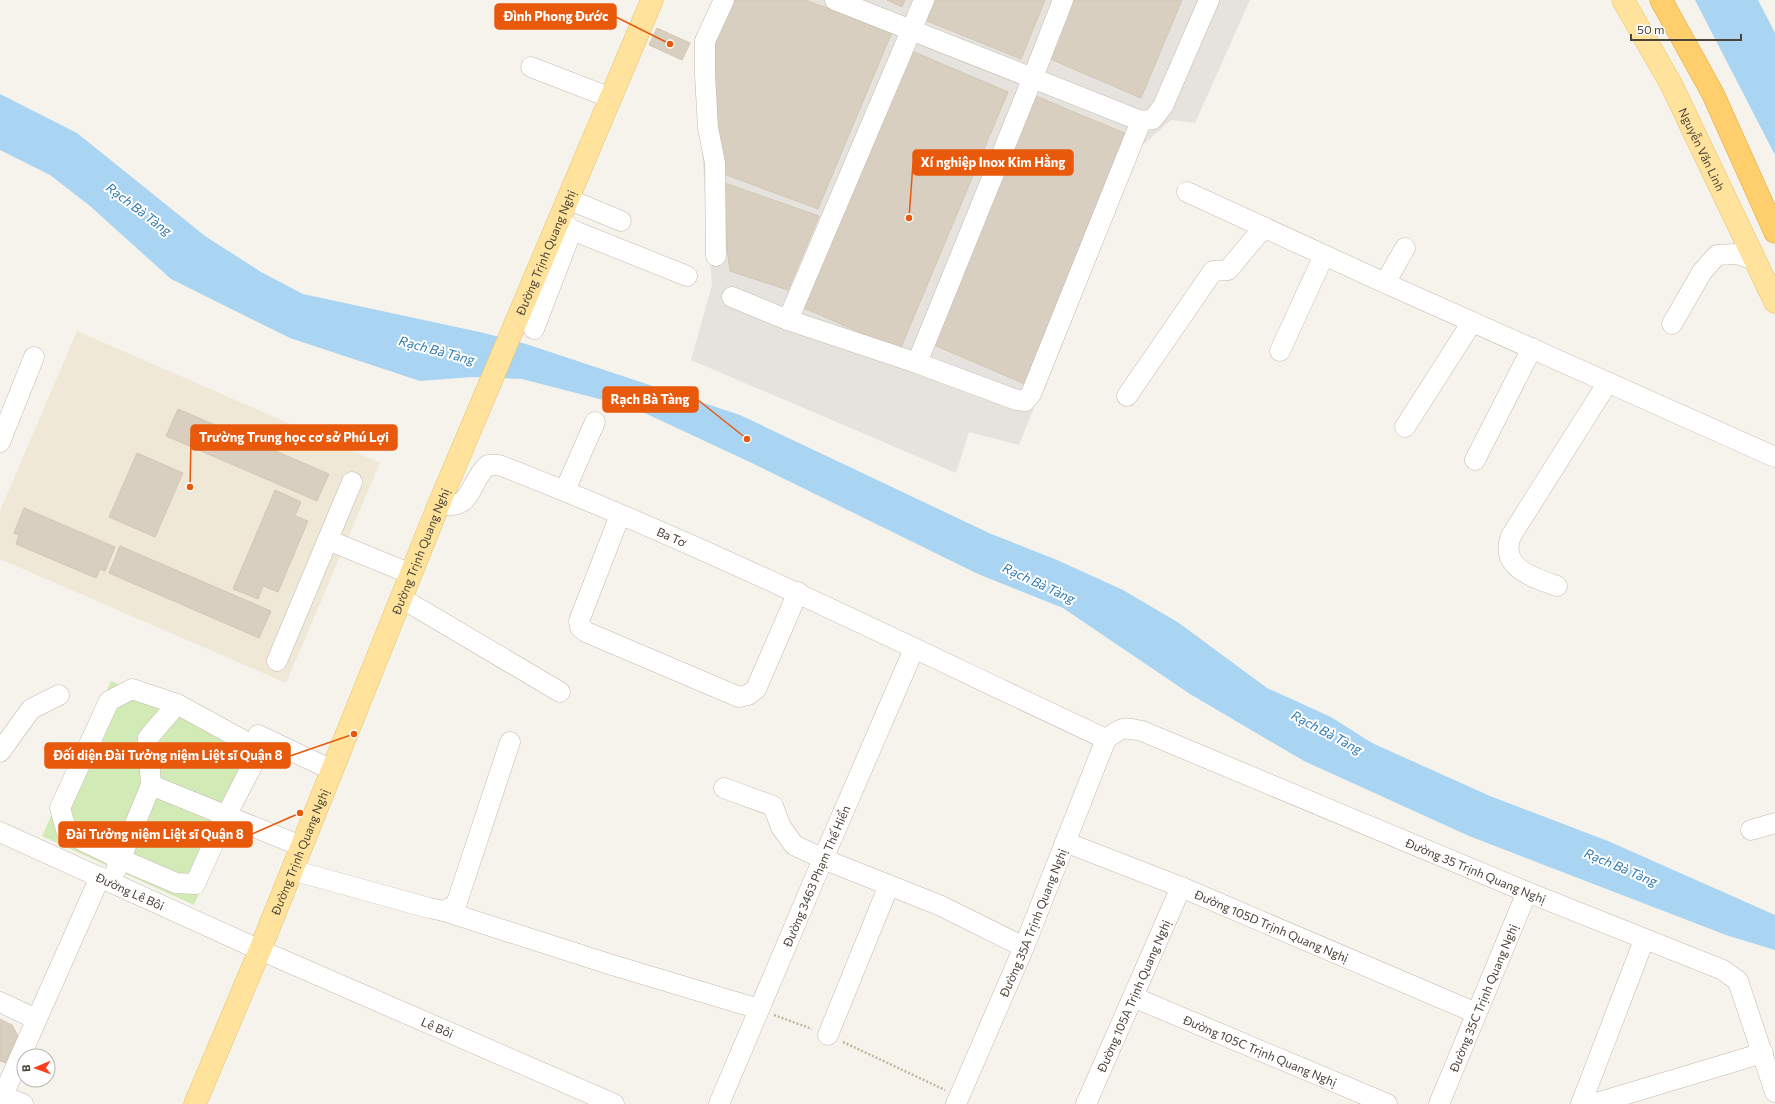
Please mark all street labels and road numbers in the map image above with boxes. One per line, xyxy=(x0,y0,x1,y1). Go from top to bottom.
street label: Nguyễn Văn Linh xyxy=(1676,105,1728,193)
street label: Đường Trịnh Quang Nghị xyxy=(512,188,578,318)
street label: Đường Trịnh Quang Nghị xyxy=(388,486,452,617)
street label: Ba Tơ xyxy=(655,524,689,549)
street label: Đường Trịnh Quang Nghị xyxy=(268,787,331,918)
street label: Đường 3463 Phạm Thế Hiển xyxy=(779,803,852,949)
street label: Đường 35 Trịnh Quang Nghị xyxy=(1403,835,1548,906)
street label: Đường 35A Trịnh Quang Nghị xyxy=(996,847,1069,1000)
street label: Đường Lê Bôi xyxy=(93,869,166,913)
street label: Đường 105D Trịnh Quang Nghị xyxy=(1192,886,1351,965)
street label: Đường 105A Trịnh Quang Nghị xyxy=(1093,918,1173,1075)
street label: Đường 35C Trịnh Quang Nghị xyxy=(1446,922,1520,1075)
street label: Đường 105C Trịnh Quang Nghị xyxy=(1181,1012,1339,1089)
street label: Lê Bôi xyxy=(419,1014,456,1040)

